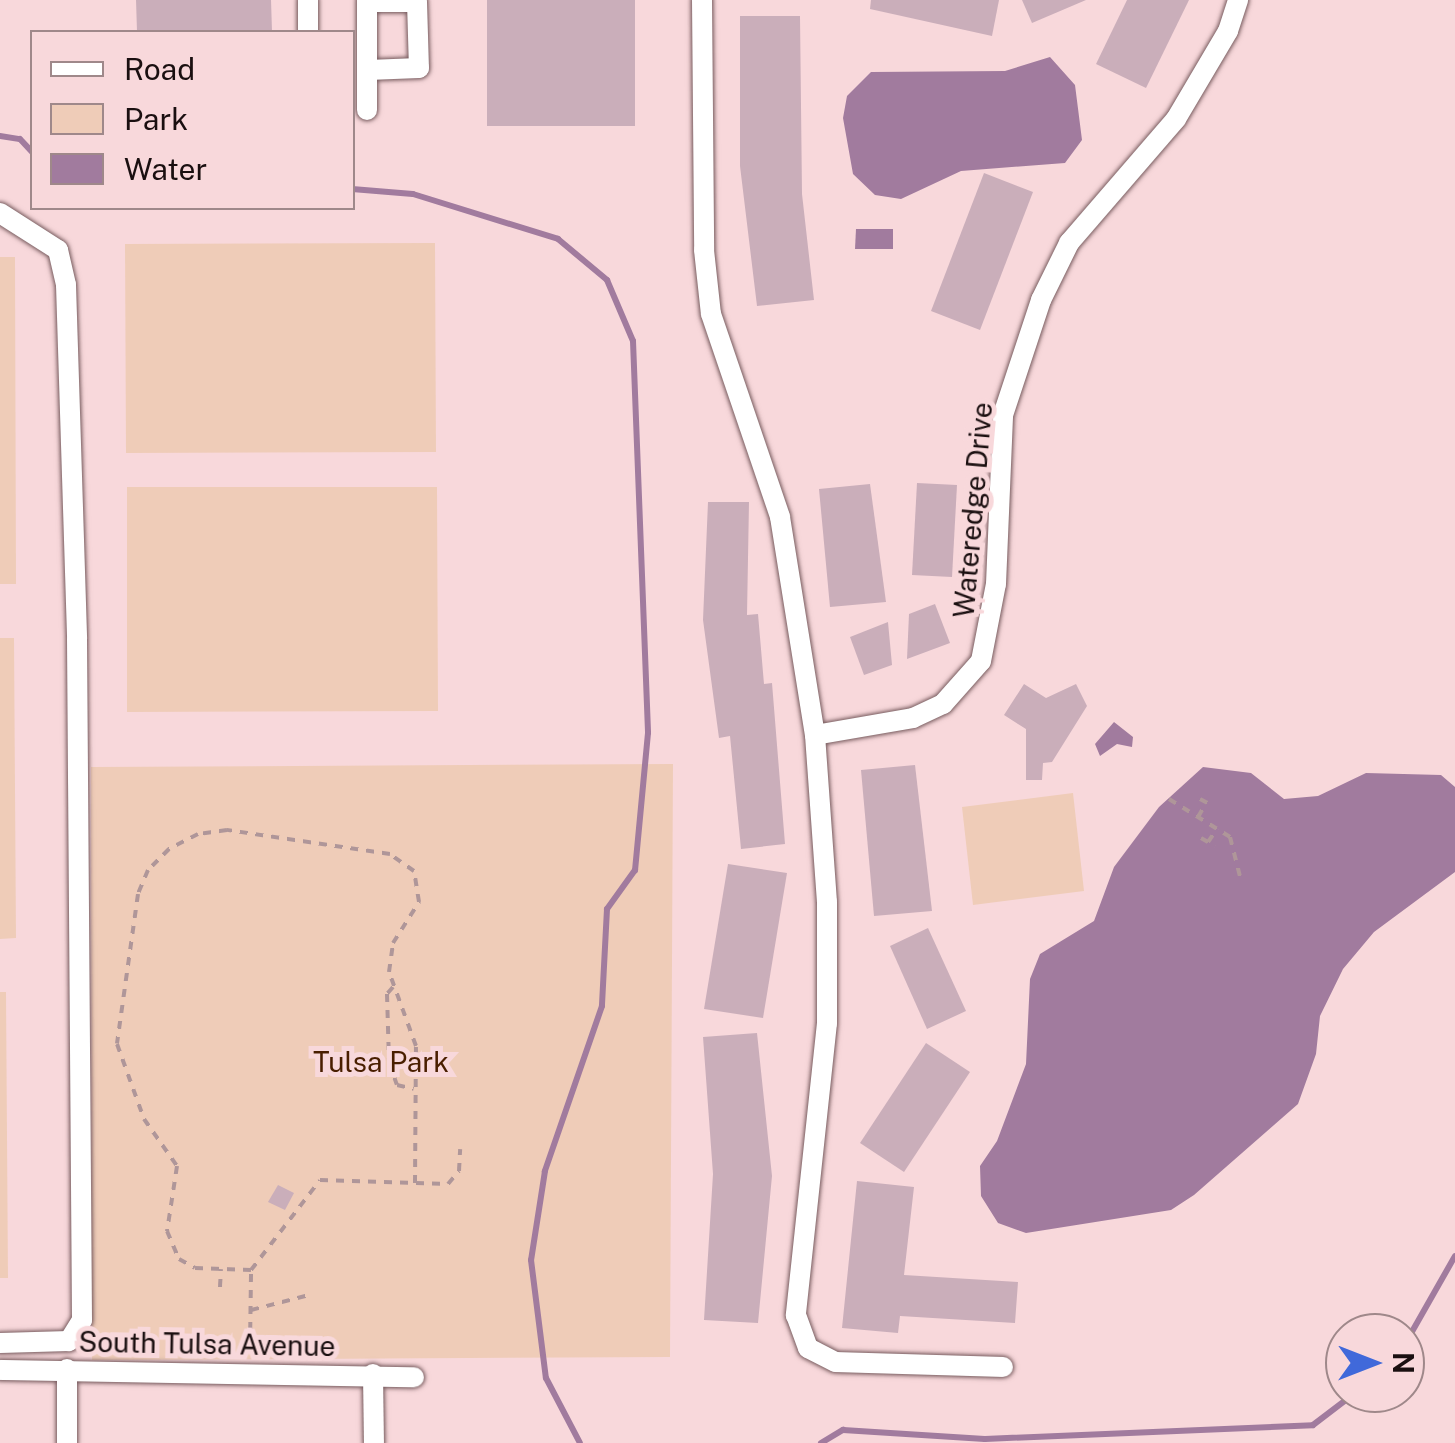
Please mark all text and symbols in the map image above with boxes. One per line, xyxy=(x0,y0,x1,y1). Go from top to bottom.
legend xyxy=(30,30,355,210)
text: Road xyxy=(124,51,195,87)
text: Park xyxy=(124,101,188,137)
text: Water xyxy=(124,151,207,187)
street label: Wateredge Drive xyxy=(947,401,999,619)
park label: Tulsa Park xyxy=(313,1045,449,1079)
north arrow xyxy=(1325,1313,1425,1413)
street label: South Tulsa Avenue xyxy=(78,1325,336,1363)
text: N xyxy=(1387,1352,1420,1374)

